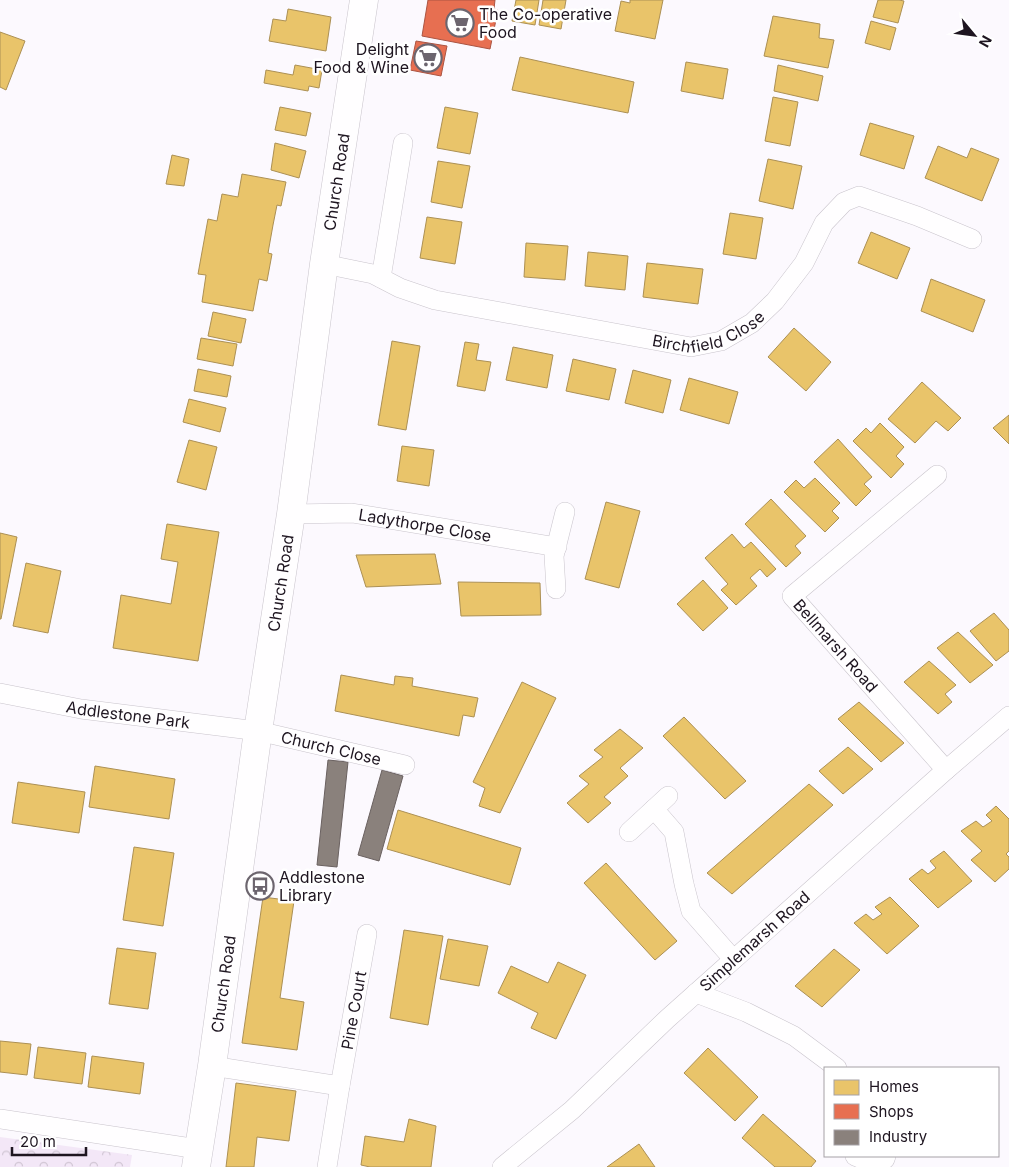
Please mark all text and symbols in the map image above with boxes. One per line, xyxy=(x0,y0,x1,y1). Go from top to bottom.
place label: The Co-operative Food xyxy=(479,4,612,42)
supermarket icon: The Co-operative Food xyxy=(445,8,475,38)
north arrow xyxy=(949,10,999,60)
text: N xyxy=(976,33,996,50)
place label: Delight Food & Wine xyxy=(313,39,409,77)
supermarket icon: Delight Food & Wine xyxy=(413,43,443,73)
street label: Church Road xyxy=(319,132,354,232)
street label: Birchfield Close xyxy=(651,307,769,357)
street label: Ladythorpe Close xyxy=(357,504,493,546)
street label: Church Road xyxy=(263,533,298,633)
street label: Bellmarsh Road xyxy=(789,595,882,696)
street label: Addlestone Park xyxy=(65,696,191,732)
street label: Church Close xyxy=(279,727,383,769)
place label: Addlestone Library xyxy=(279,867,365,905)
bus stop icon: Addlestone Library xyxy=(245,871,275,901)
street label: Simplemarsh Road xyxy=(695,887,814,995)
street label: Church Road xyxy=(207,934,240,1034)
street label: Pine Court xyxy=(337,969,370,1051)
legend xyxy=(824,1067,999,1157)
text: Homes xyxy=(869,1077,919,1096)
text: Shops xyxy=(869,1102,914,1121)
scale bar xyxy=(12,1124,86,1156)
text: Industry xyxy=(869,1127,928,1146)
text: 20 m xyxy=(20,1132,56,1151)

